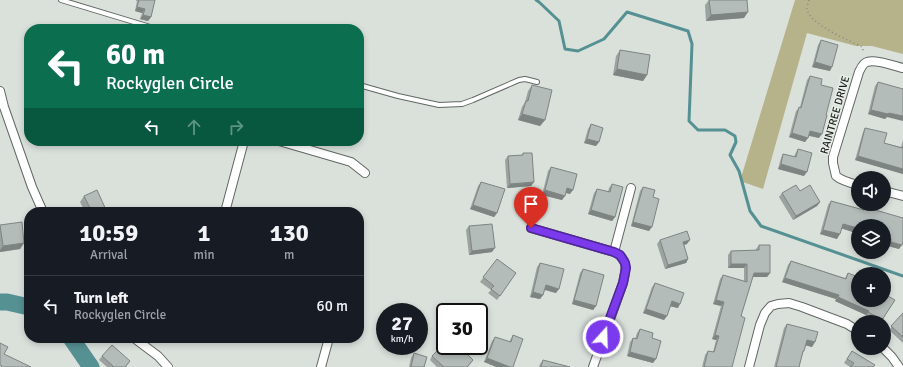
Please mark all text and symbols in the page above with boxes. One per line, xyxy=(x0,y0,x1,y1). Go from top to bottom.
text: 60 m xyxy=(106,38,165,72)
icon: left xyxy=(40,40,92,92)
text: Rockyglen Circle xyxy=(106,72,234,94)
street label: RAINTREE DRIVE xyxy=(818,75,852,155)
icon: left xyxy=(141,116,163,138)
icon: ahead xyxy=(183,116,205,138)
icon: right xyxy=(225,116,247,138)
map controls xyxy=(851,171,891,355)
button: sound xyxy=(851,171,891,211)
pin xyxy=(514,187,548,228)
icon: arrive xyxy=(520,193,542,215)
text: 10:59 xyxy=(79,218,138,248)
text: 1 xyxy=(198,218,210,248)
text: 130 xyxy=(270,218,309,248)
button: layers xyxy=(851,219,891,259)
text: Arrival xyxy=(90,247,127,263)
text: min xyxy=(194,247,215,263)
text: m xyxy=(284,247,294,263)
button: + xyxy=(851,267,891,307)
text: Turn left xyxy=(74,289,128,307)
icon: left xyxy=(40,295,62,317)
text: 60 m xyxy=(317,297,348,315)
speed limit sign: 30 xyxy=(436,303,488,355)
text: Rockyglen Circle xyxy=(74,307,166,323)
text: 27 xyxy=(391,311,413,336)
button: − xyxy=(851,315,891,355)
position arrow xyxy=(582,316,624,358)
text: km/h xyxy=(391,333,413,345)

